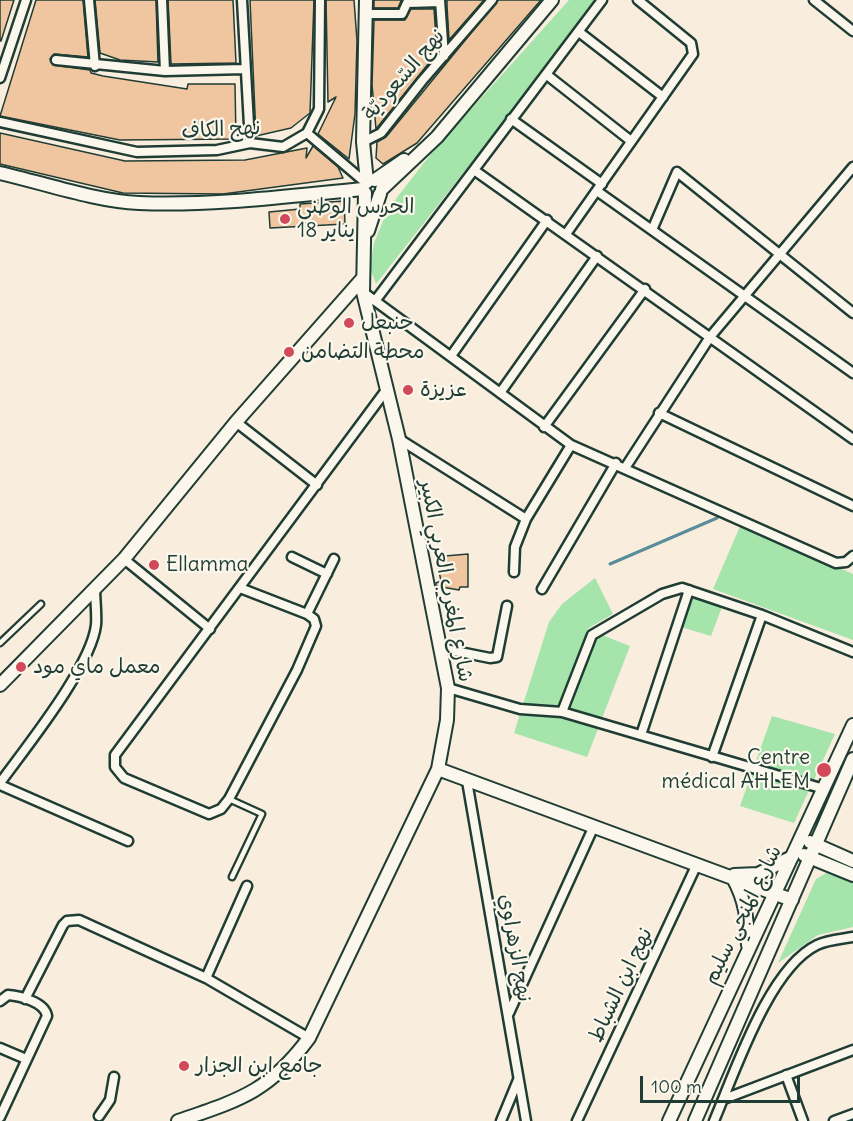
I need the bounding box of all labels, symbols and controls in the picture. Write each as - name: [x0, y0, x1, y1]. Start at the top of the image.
- street label: نهج السّعوديّة: [357, 24, 451, 126]
- street label: نهج الكاف: [181, 115, 261, 145]
- place label: الحرس الوطني 18 يناير: [297, 194, 414, 244]
- marker: الحرس الوطني 18 يناير: [278, 212, 292, 226]
- place label: حنبعل: [361, 310, 414, 336]
- marker: حنبعل: [342, 316, 356, 330]
- place label: محطة التضامن: [301, 339, 425, 365]
- marker: محطة التضامن: [282, 345, 296, 359]
- place label: عزيزة: [420, 377, 467, 403]
- marker: عزيزة: [401, 383, 415, 397]
- street label: شارع المغرب العربي الكبير: [414, 478, 478, 684]
- place label: Ellamma: [166, 552, 249, 578]
- marker: Ellamma: [147, 558, 161, 572]
- place label: معمل ماي مود: [33, 654, 161, 680]
- marker: معمل ماي مود: [14, 660, 28, 674]
- place label: Centre médical AHLEM: [662, 745, 810, 795]
- marker: Centre médical AHLEM: [815, 761, 833, 779]
- street label: شارع المنجي سليم: [698, 841, 788, 989]
- street label: نهج الزهراوي: [493, 892, 537, 1004]
- street label: نهج ابن الشباط: [584, 924, 658, 1046]
- place label: جامع ابن الجزار: [196, 1053, 323, 1079]
- marker: جامع ابن الجزار: [177, 1059, 191, 1073]
- scale bar: [643, 1064, 804, 1102]
- text: 100 m: [651, 1075, 702, 1098]

